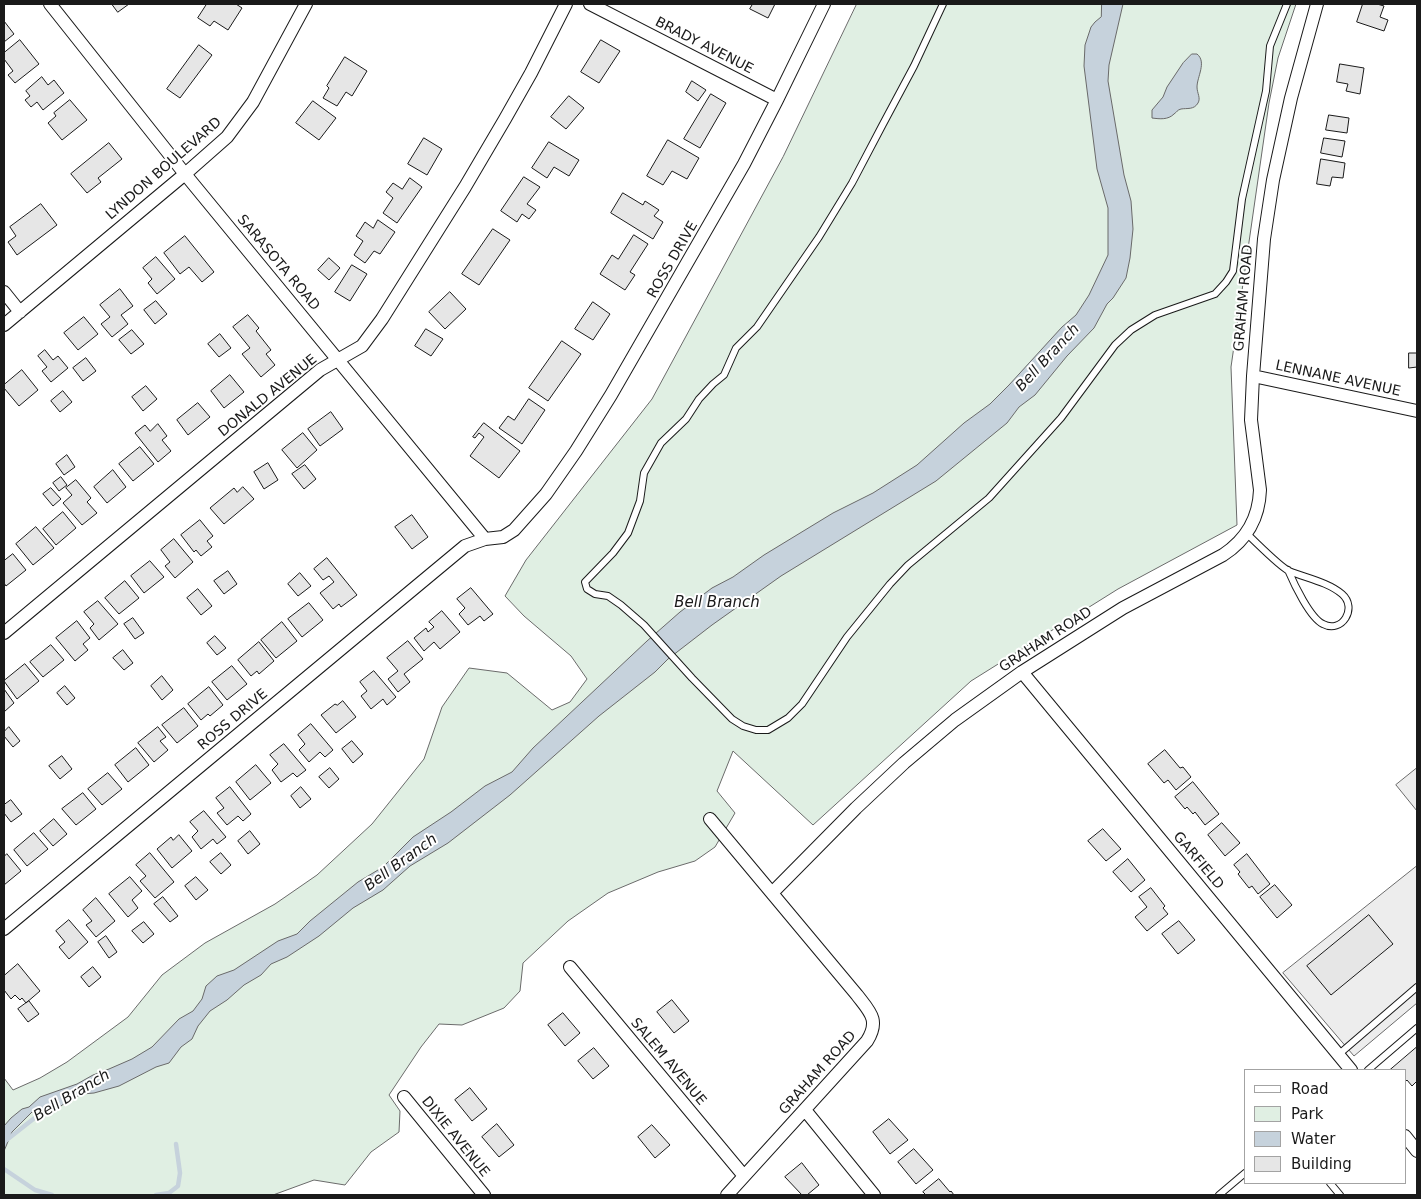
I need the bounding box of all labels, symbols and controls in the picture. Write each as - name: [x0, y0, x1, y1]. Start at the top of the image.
- street label: BRADY AVENUE: [652, 14, 756, 78]
- street label: LYNDON BOULEVARD: [103, 114, 225, 224]
- street label: SARASOTA ROAD: [233, 212, 323, 314]
- street label: ROSS DRIVE: [644, 219, 702, 301]
- street label: GRAHAM ROAD: [1231, 244, 1257, 352]
- water label: Bell Branch: [1012, 321, 1084, 395]
- street label: DONALD AVENUE: [215, 351, 321, 441]
- street label: LENNANE AVENUE: [1274, 358, 1402, 400]
- water label: Bell Branch: [674, 594, 760, 612]
- street label: GRAHAM ROAD: [997, 604, 1095, 676]
- street label: ROSS DRIVE: [195, 686, 271, 754]
- street label: GARFIELD: [1169, 829, 1227, 893]
- water label: Bell Branch: [361, 831, 441, 895]
- street label: SALEM AVENUE: [627, 1015, 709, 1109]
- street label: GRAHAM ROAD: [776, 1028, 860, 1118]
- water label: Bell Branch: [31, 1066, 113, 1126]
- legend: [1244, 1069, 1406, 1184]
- text: Road: [1291, 1080, 1329, 1098]
- street label: DIXIE AVENUE: [417, 1093, 493, 1181]
- text: Park: [1291, 1105, 1323, 1123]
- text: Water: [1291, 1130, 1335, 1148]
- text: Building: [1291, 1155, 1352, 1173]

